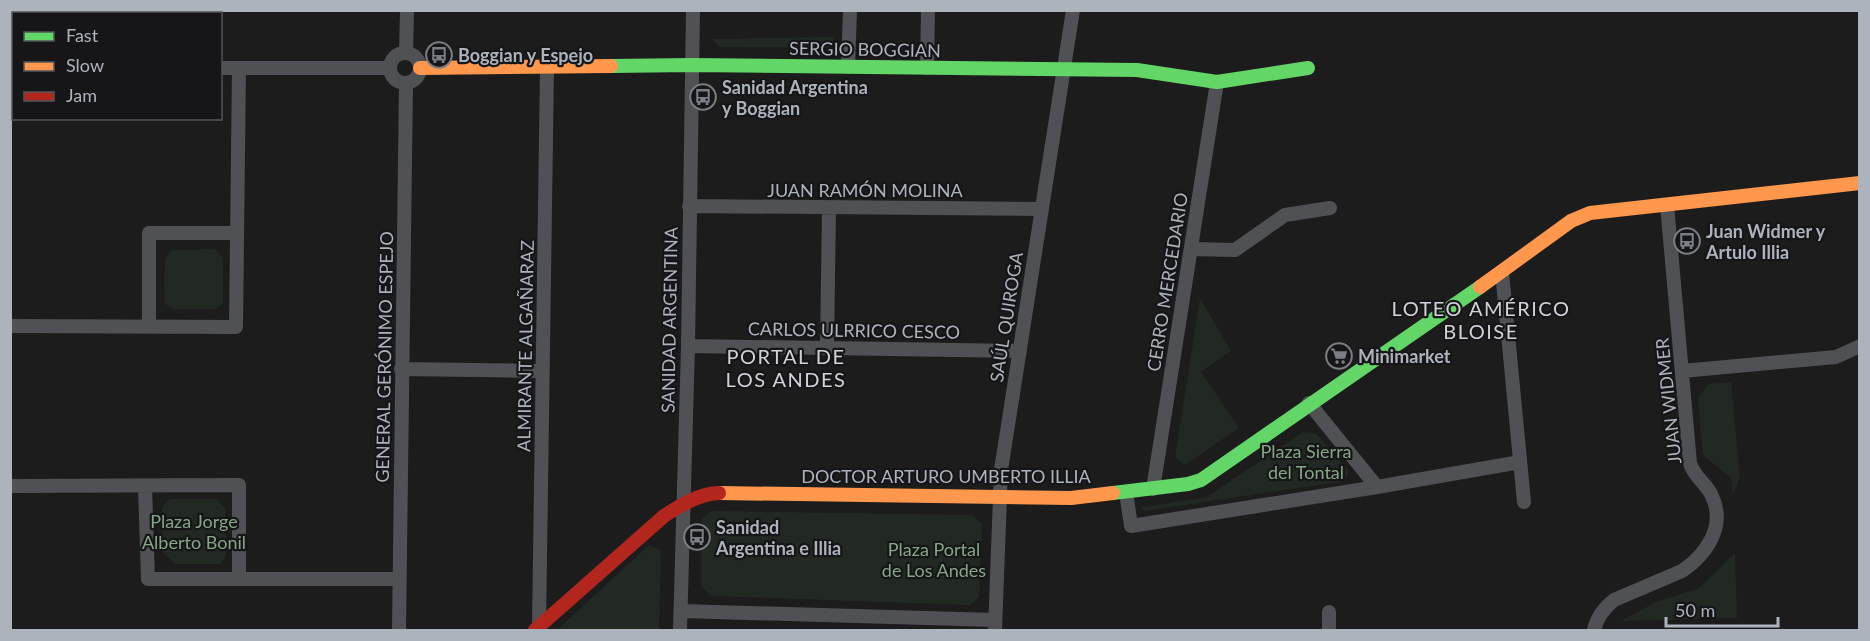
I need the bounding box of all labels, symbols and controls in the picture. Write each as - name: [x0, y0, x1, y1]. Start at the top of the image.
- legend: [12, 12, 222, 120]
- text: Fast: [66, 24, 99, 46]
- street label: SERGIO BOGGIAN: [789, 37, 941, 61]
- bus stop icon: Boggian y Espejo: [424, 40, 454, 70]
- place label: Boggian y Espejo: [458, 44, 593, 66]
- text: Slow: [66, 54, 104, 76]
- place label: Sanidad Argentina y Boggian: [722, 76, 868, 119]
- bus stop icon: Sanidad Argentina y Boggian: [688, 82, 718, 112]
- text: Jam: [66, 84, 97, 106]
- street label: JUAN RAMÓN MOLINA: [767, 179, 963, 201]
- street label: CERRO MERCEDARIO: [1142, 191, 1192, 373]
- place label: Juan Widmer y Artulo Illia: [1705, 220, 1826, 263]
- street label: SANIDAD ARGENTINA: [656, 226, 682, 413]
- bus stop icon: Juan Widmer y Artulo Illia: [1672, 226, 1702, 256]
- street label: GENERAL GERÓNIMO ESPEJO: [371, 231, 397, 483]
- street label: ALMIRANTE ALGAÑARAZ: [512, 240, 538, 452]
- street label: SAÚL QUIROGA: [985, 250, 1027, 384]
- district label: LOTEO AMÉRICO BLOISE: [1392, 296, 1570, 343]
- street label: CARLOS ULRRICO CESCO: [748, 317, 960, 343]
- street label: JUAN WIDMER: [1650, 336, 1686, 465]
- supermarket icon: Minimarket: [1324, 341, 1354, 371]
- district label: PORTAL DE LOS ANDES: [726, 344, 846, 391]
- place label: Minimarket: [1358, 345, 1451, 367]
- park label: Plaza Sierra del Tontal: [1260, 440, 1352, 483]
- street label: DOCTOR ARTURO UMBERTO ILLIA: [801, 465, 1092, 487]
- park label: Plaza Jorge Alberto Bonil: [142, 510, 246, 553]
- place label: Sanidad Argentina e Illia: [715, 516, 841, 559]
- bus stop icon: Sanidad Argentina e Illia: [682, 522, 712, 552]
- park label: Plaza Portal de Los Andes: [882, 538, 986, 581]
- scale bar: [1666, 590, 1778, 628]
- text: 50 m: [1675, 599, 1715, 621]

